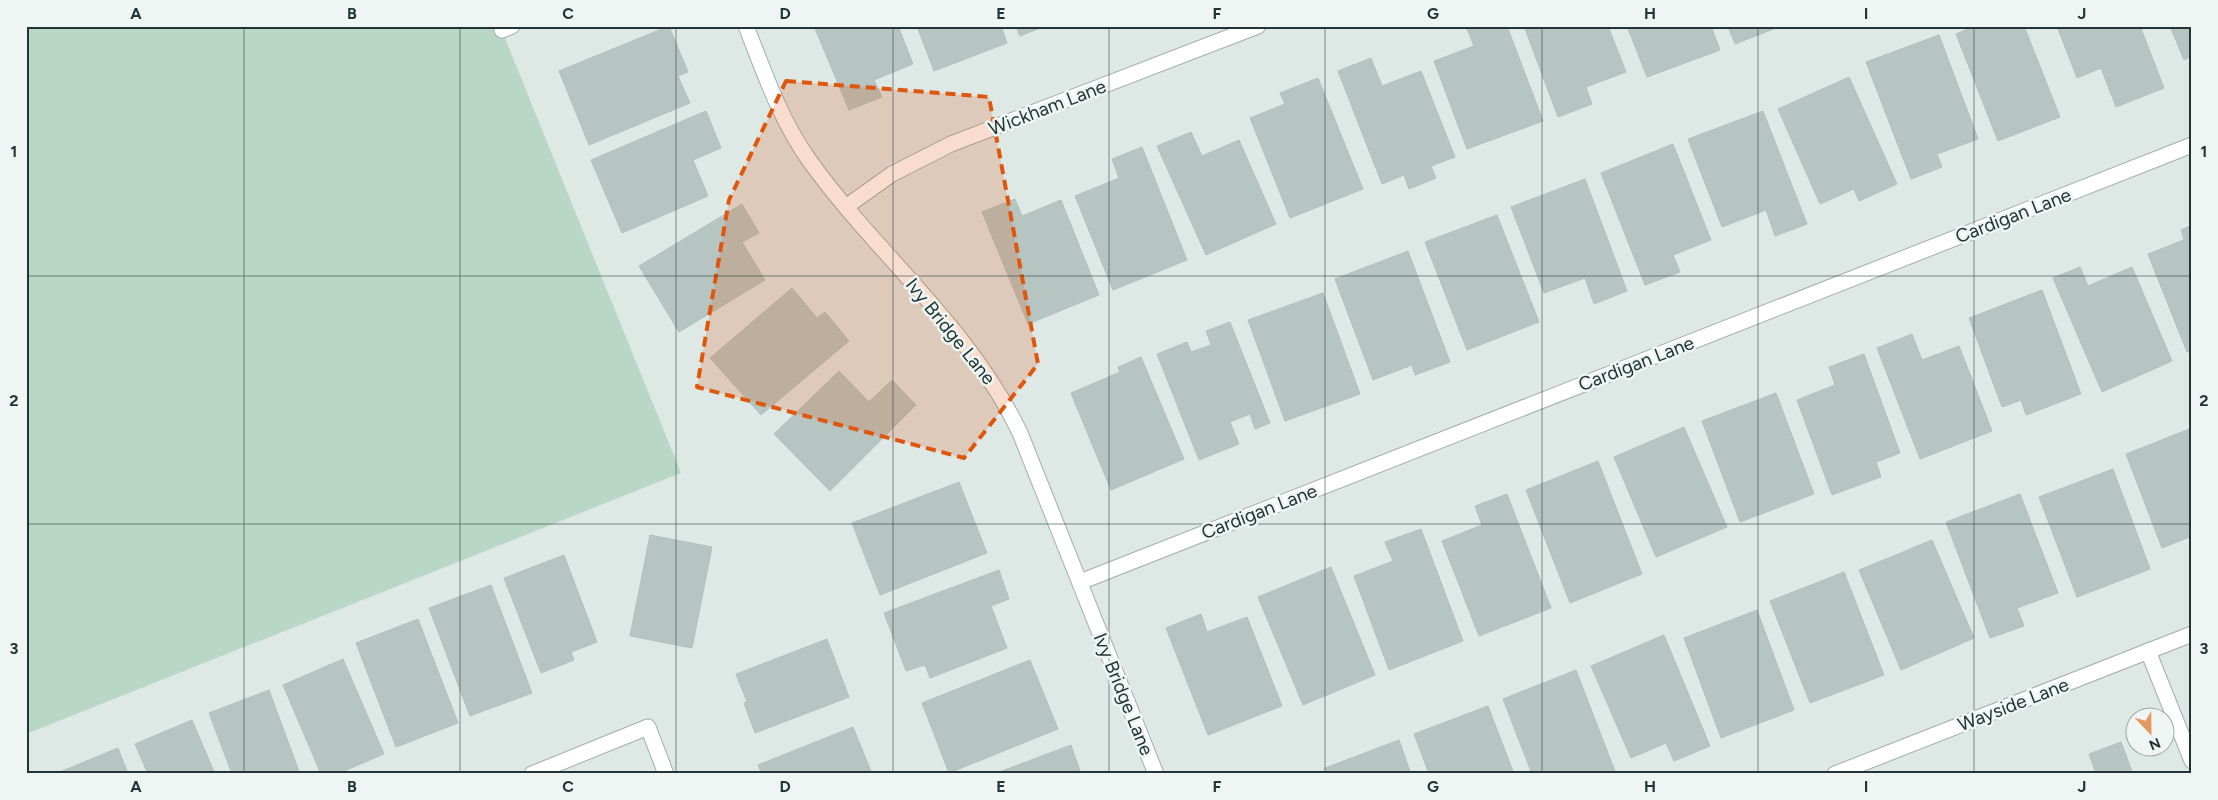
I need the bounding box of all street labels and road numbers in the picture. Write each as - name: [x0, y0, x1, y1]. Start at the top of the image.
- street label: Wickham Lane: [985, 75, 1109, 140]
- street label: Cardigan Lane: [1952, 183, 2074, 248]
- street label: Ivy Bridge Lane: [901, 274, 1000, 389]
- street label: Cardigan Lane: [1575, 331, 1697, 396]
- street label: Cardigan Lane: [1198, 479, 1320, 544]
- street label: Ivy Bridge Lane: [1089, 630, 1159, 759]
- street label: Wayside Lane: [1954, 673, 2072, 736]

